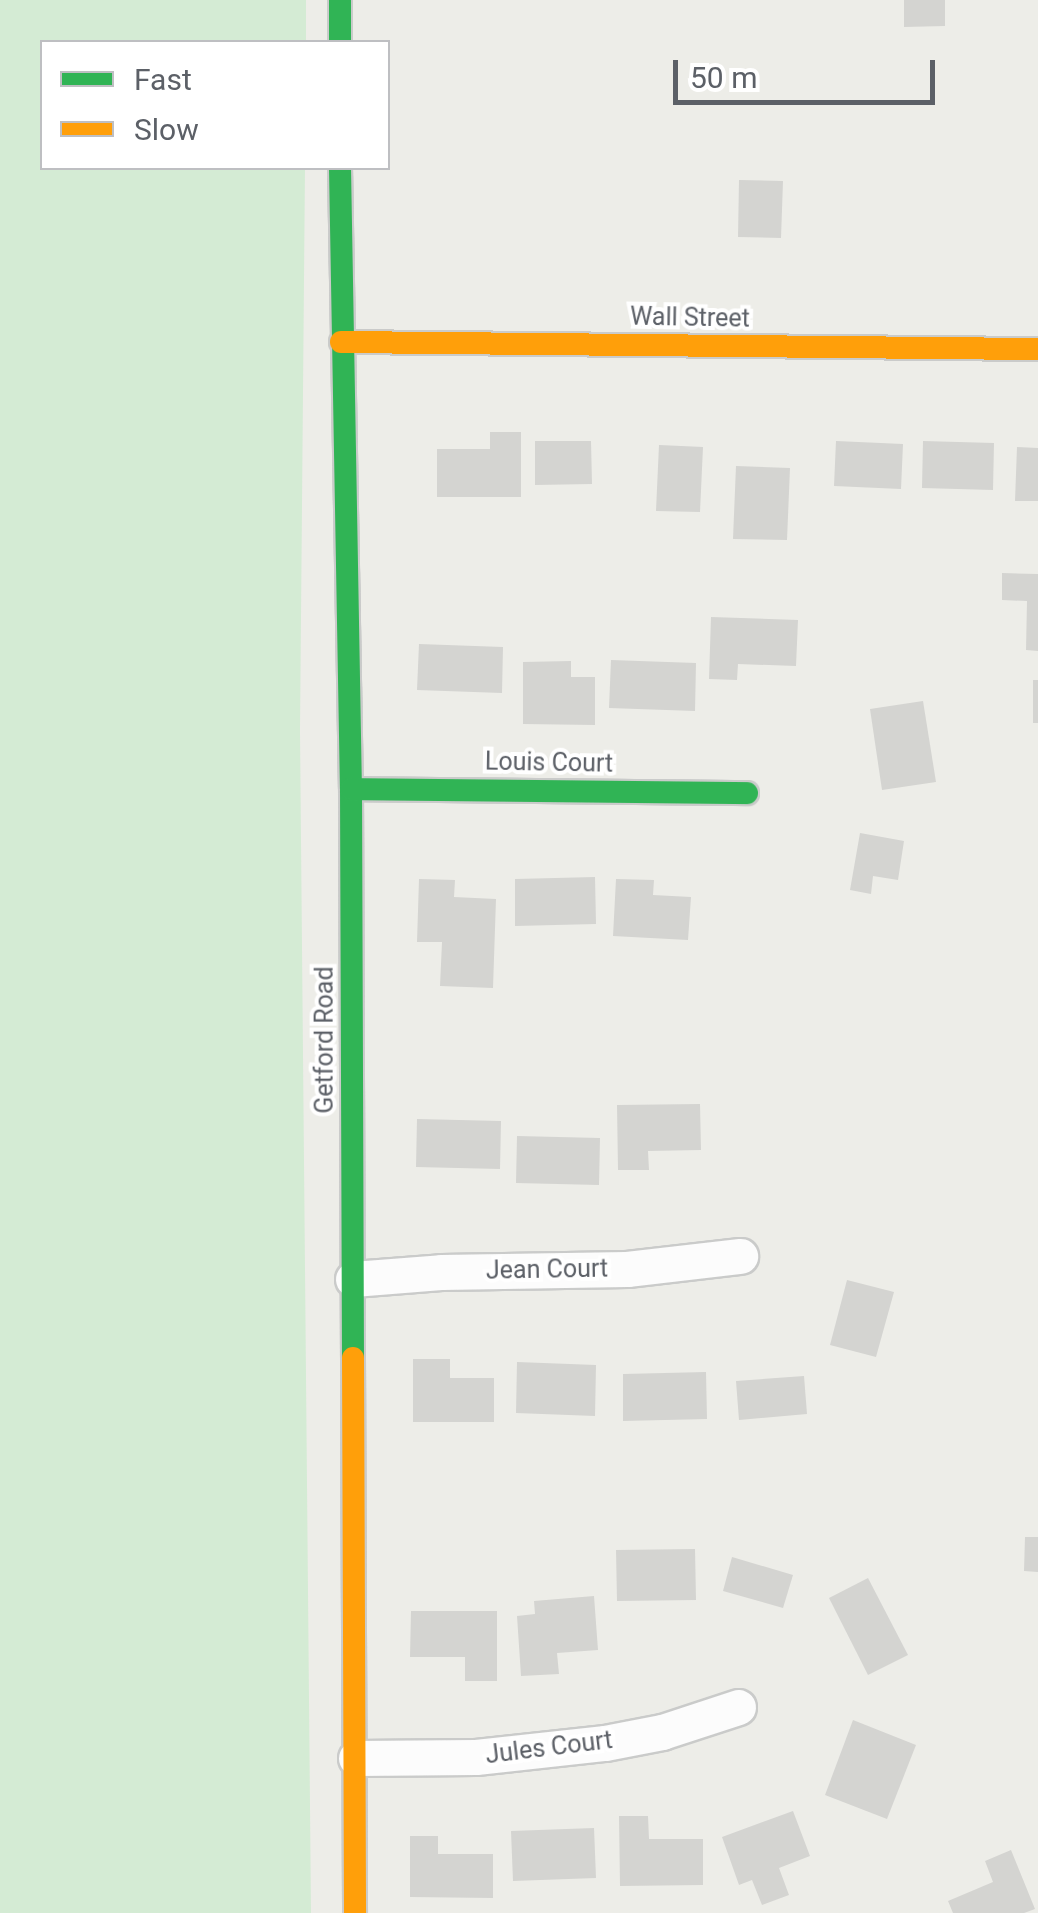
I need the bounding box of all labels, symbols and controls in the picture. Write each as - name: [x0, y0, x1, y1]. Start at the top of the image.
- legend: [40, 40, 390, 170]
- scale bar: [678, 40, 940, 102]
- text: 50 m: [690, 60, 757, 95]
- text: Fast: [134, 62, 192, 97]
- text: Slow: [134, 112, 199, 147]
- street label: Wall Street: [630, 302, 750, 334]
- street label: Louis Court: [485, 747, 613, 779]
- street label: Getford Road: [310, 966, 340, 1114]
- street label: Jean Court: [486, 1254, 608, 1286]
- street label: Jules Court: [484, 1725, 614, 1771]

